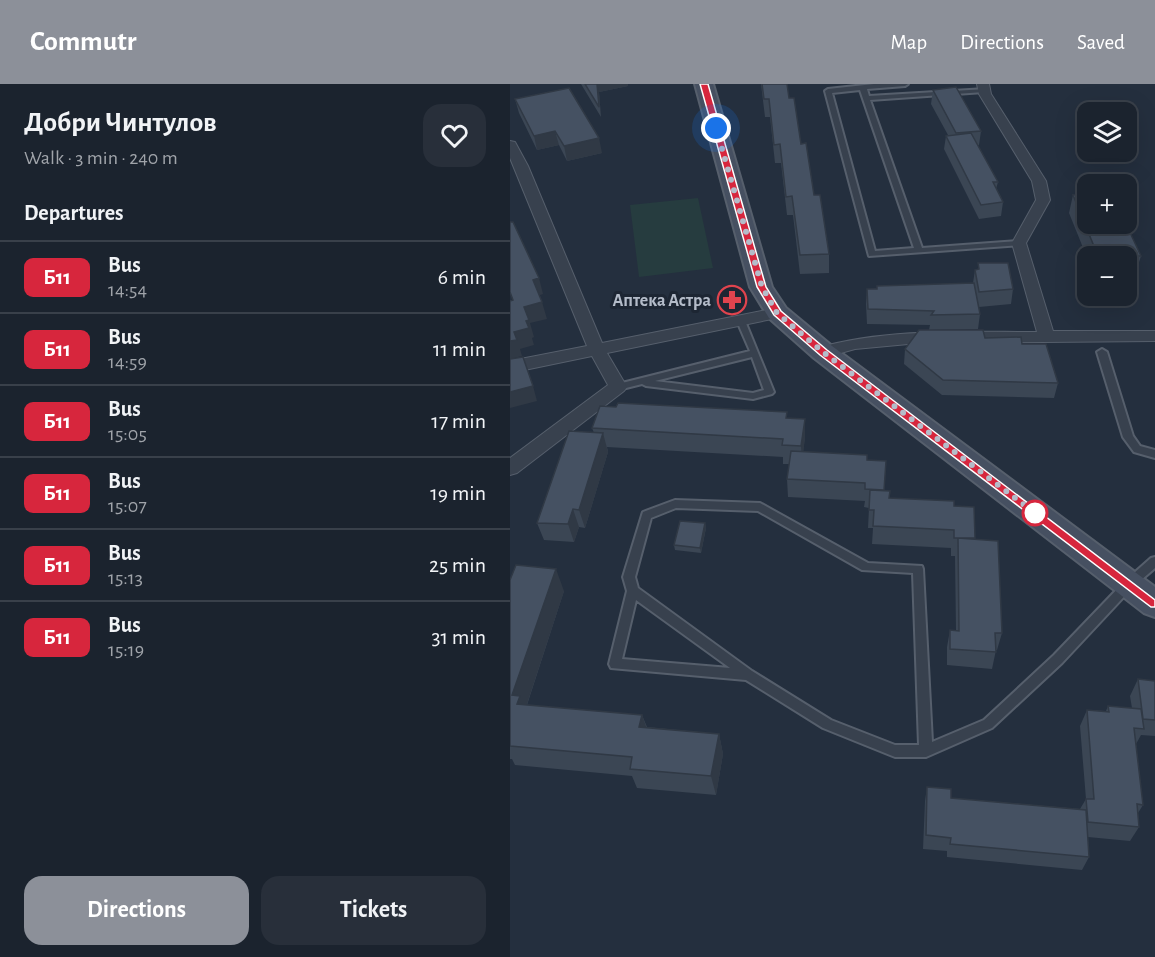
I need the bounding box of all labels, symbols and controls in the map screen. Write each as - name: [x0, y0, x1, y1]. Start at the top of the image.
- text: Commutr: [30, 28, 137, 56]
- text: Map: [891, 32, 927, 53]
- text: Directions: [960, 32, 1044, 53]
- text: Saved: [1077, 32, 1125, 53]
- map controls: [1077, 102, 1137, 306]
- button: layers: [1077, 102, 1137, 162]
- button: heart: [423, 104, 486, 167]
- text: Добри Чинтулов: [24, 109, 217, 137]
- your location: [701, 113, 731, 143]
- text: Walk · 3 min · 240 m: [24, 148, 178, 168]
- button: +: [1077, 174, 1137, 234]
- text: Departures: [24, 202, 124, 224]
- button: −: [1077, 246, 1137, 306]
- text: Bus: [108, 254, 141, 276]
- text: 6 min: [438, 266, 486, 288]
- text: Б11: [43, 267, 71, 288]
- text: 14:54: [108, 280, 147, 300]
- pharmacy icon: Аптека Астра: [716, 284, 748, 316]
- place label: Аптека Астра: [613, 292, 711, 310]
- text: Bus: [108, 326, 141, 348]
- text: 11 min: [433, 338, 486, 360]
- text: Б11: [43, 339, 71, 360]
- text: 14:59: [108, 352, 147, 372]
- text: Bus: [108, 398, 141, 420]
- text: 17 min: [431, 410, 486, 432]
- text: Б11: [43, 411, 71, 432]
- text: 15:05: [108, 424, 147, 444]
- text: Bus: [108, 470, 141, 492]
- text: 19 min: [430, 482, 486, 504]
- text: Б11: [43, 483, 71, 504]
- text: 15:07: [108, 496, 147, 516]
- unlabelled marker: [1022, 500, 1048, 526]
- text: Bus: [108, 542, 141, 564]
- text: 25 min: [429, 554, 486, 576]
- text: Б11: [43, 555, 71, 576]
- text: 15:13: [108, 568, 143, 588]
- text: Bus: [108, 614, 141, 636]
- text: 31 min: [431, 626, 486, 648]
- text: Б11: [43, 627, 71, 648]
- text: 15:19: [108, 640, 144, 660]
- button: Directions: [24, 876, 249, 945]
- button: Tickets: [261, 876, 486, 945]

